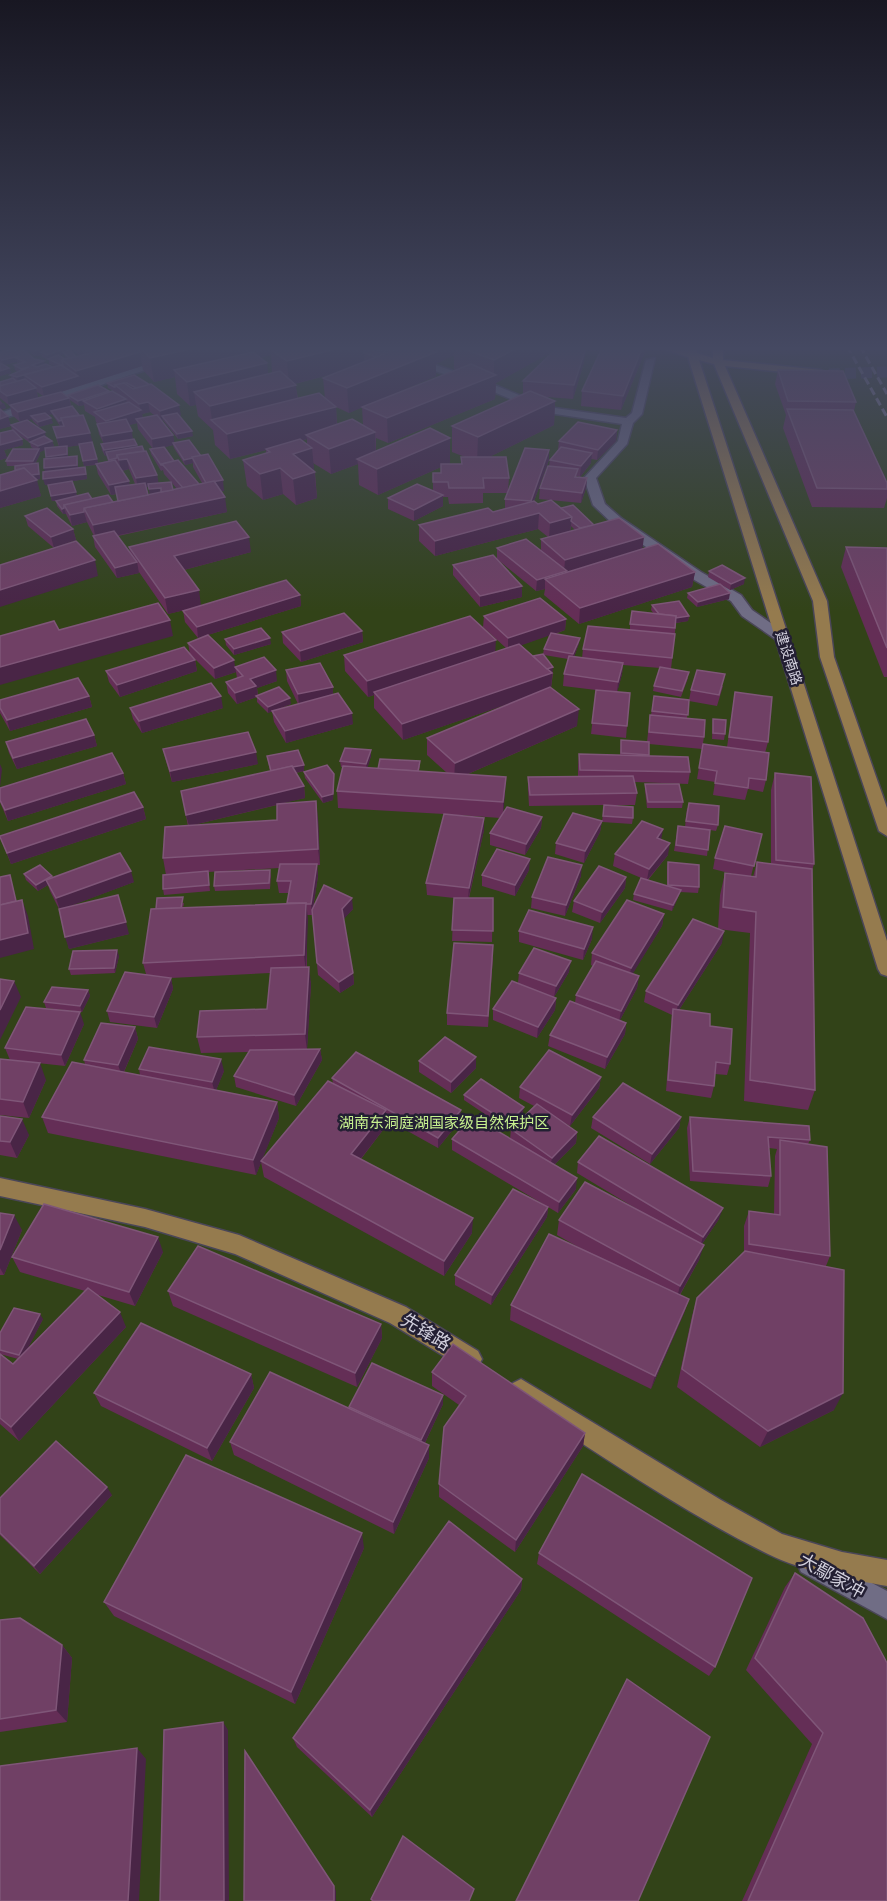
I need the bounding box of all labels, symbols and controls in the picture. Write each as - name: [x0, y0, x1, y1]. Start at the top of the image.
- street label: 建设南路: [771, 629, 804, 688]
- park label: 湖南东洞庭湖国家级自然保护区: [339, 1114, 549, 1134]
- street label: 先锋路: [396, 1310, 454, 1357]
- street label: 大鄢家冲: [794, 1550, 868, 1605]

